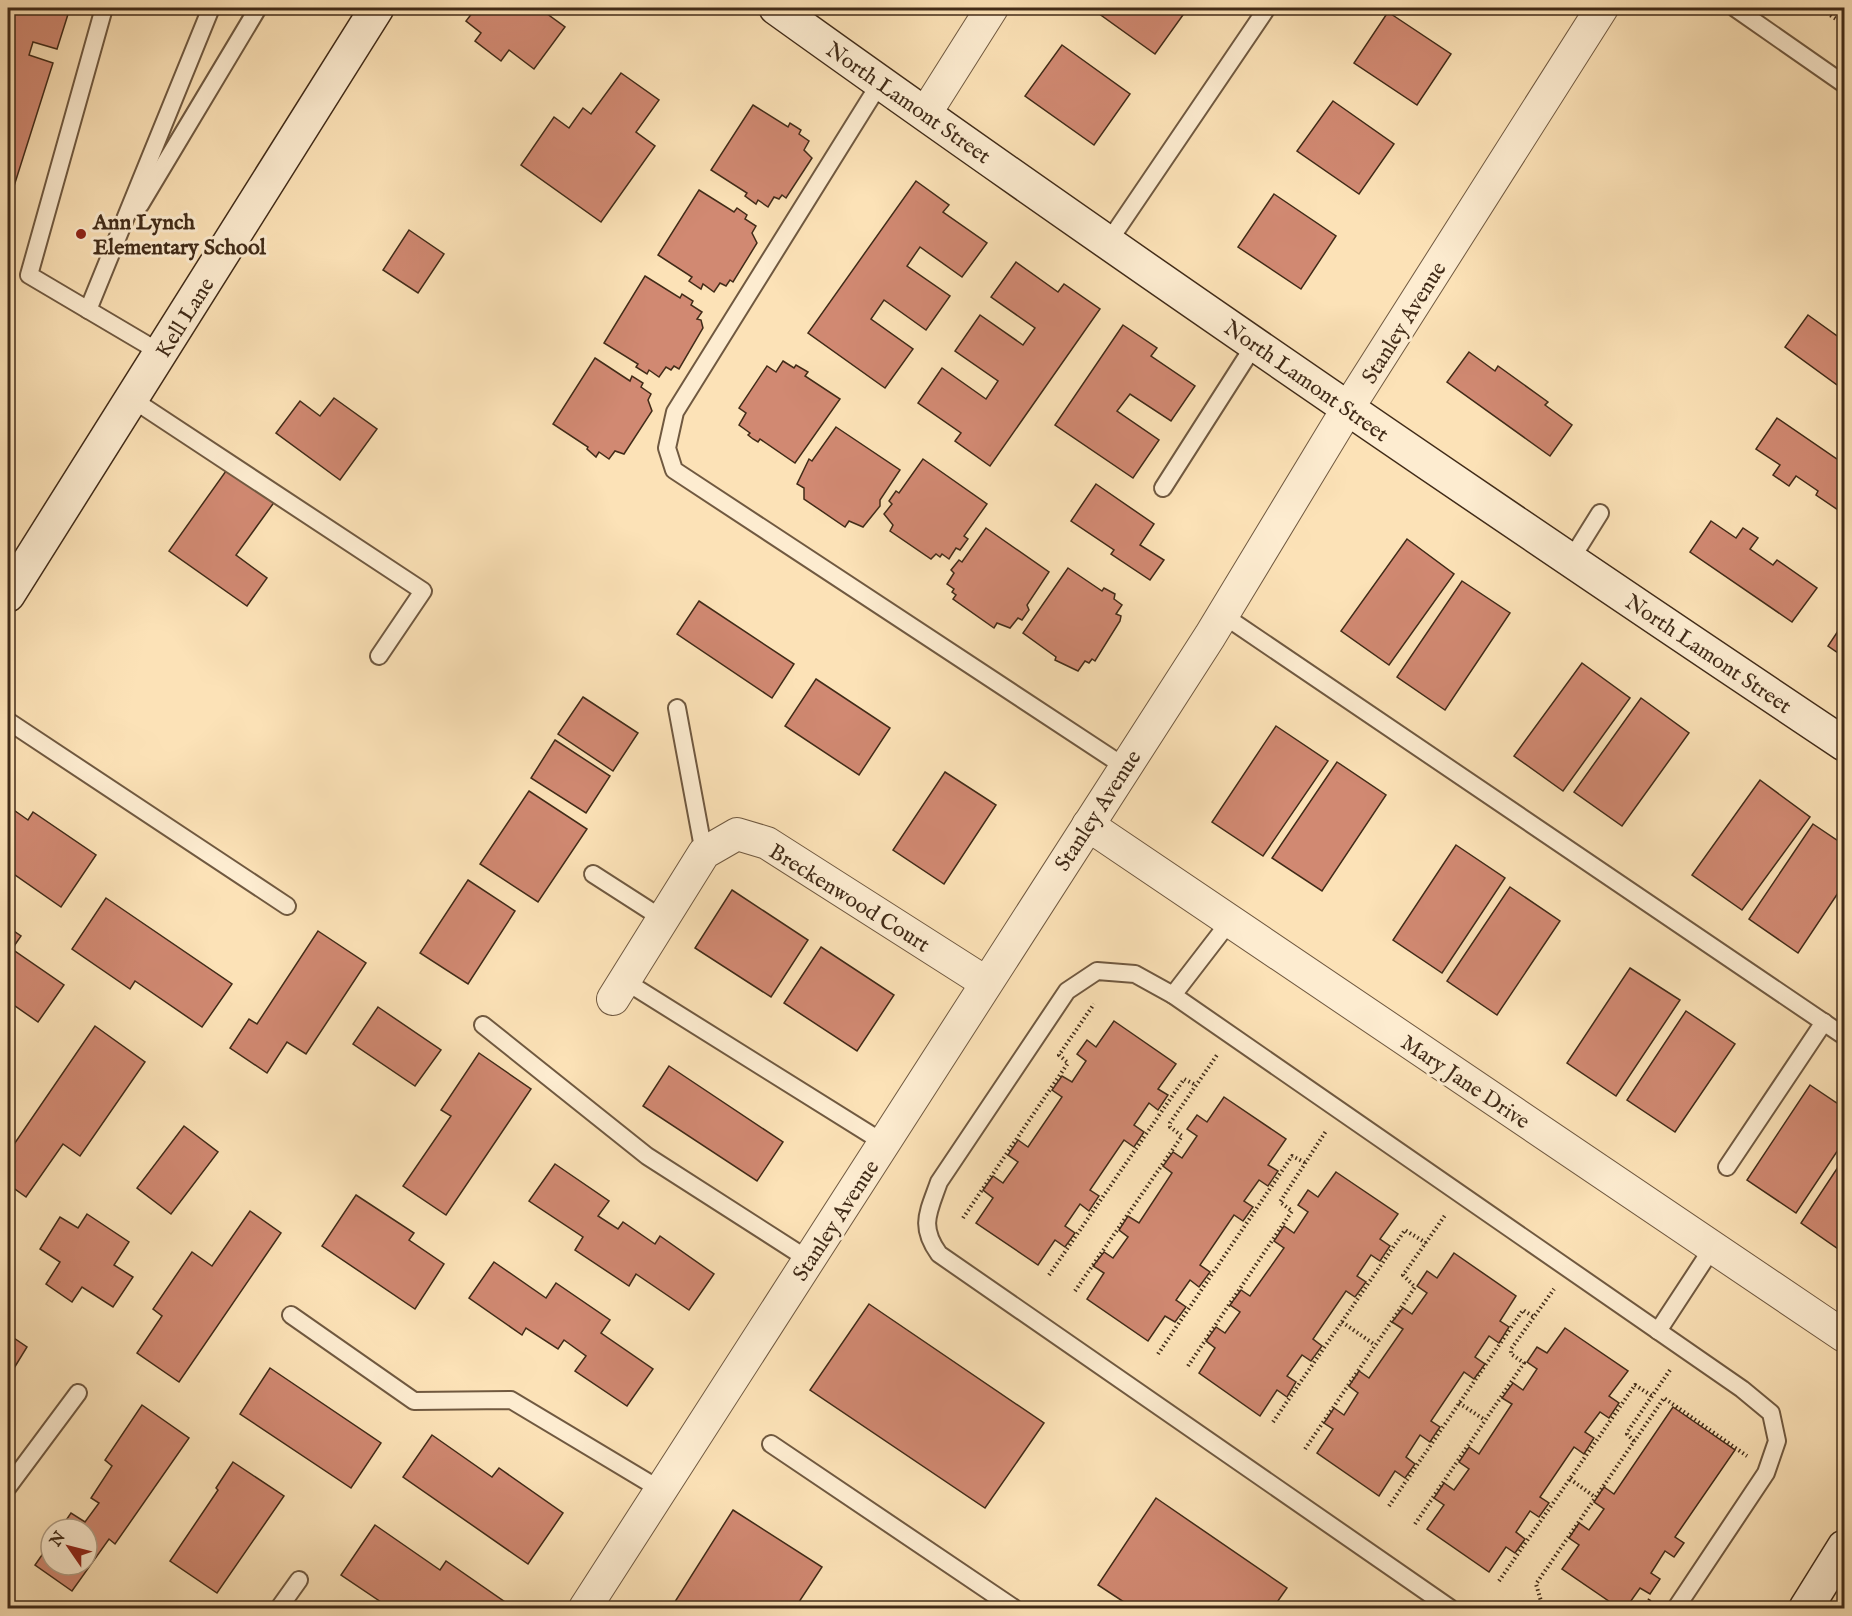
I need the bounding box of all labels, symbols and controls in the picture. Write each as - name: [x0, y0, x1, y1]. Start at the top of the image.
- street label: North Lamont Street: [820, 36, 996, 171]
- place label: Ann Lynch Elementary School: [92, 209, 267, 262]
- marker: Ann Lynch Elementary School: [74, 227, 88, 241]
- street label: Stanley Avenue: [1356, 257, 1453, 389]
- street label: Kell Lane: [150, 273, 221, 364]
- street label: North Lamont Street: [1218, 314, 1394, 449]
- street label: North Lamont Street: [1619, 589, 1797, 721]
- street label: Stanley Avenue: [1049, 745, 1148, 877]
- street label: Breckenwood Court: [763, 838, 935, 960]
- street label: Mary Jane Drive: [1395, 1029, 1535, 1136]
- street label: Stanley Avenue: [787, 1155, 886, 1287]
- north arrow: [39, 1517, 99, 1577]
- text: N: [46, 1528, 71, 1552]

